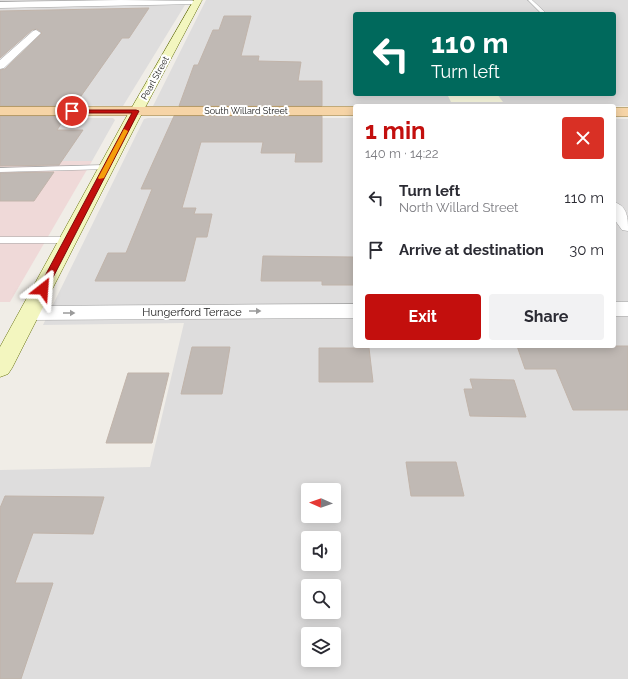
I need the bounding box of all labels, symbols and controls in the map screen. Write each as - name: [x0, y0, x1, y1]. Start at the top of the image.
- text: 110 m: [431, 27, 509, 60]
- icon: left: [365, 28, 417, 80]
- street label: Pearl Street: [139, 54, 171, 102]
- text: Turn left: [431, 61, 500, 82]
- pin: [55, 94, 89, 128]
- icon: arrive: [61, 100, 83, 122]
- street label: South Willard Street: [204, 106, 288, 116]
- text: 1 min: [365, 116, 426, 145]
- button: close: [562, 117, 604, 159]
- text: 140 m · 14:22: [365, 146, 439, 161]
- text: Turn left: [399, 182, 460, 200]
- icon: left: [365, 187, 387, 209]
- text: 110 m: [564, 189, 604, 207]
- text: North Willard Street: [399, 200, 518, 215]
- icon: arrive: [365, 239, 387, 261]
- text: Arrive at destination: [399, 241, 544, 259]
- text: 30 m: [569, 241, 604, 259]
- position arrow: [22, 268, 64, 310]
- button: Exit: [365, 294, 481, 340]
- button: Share: [489, 294, 604, 340]
- street label: Hungerford Terrace: [142, 306, 242, 319]
- one-way arrow: [249, 308, 262, 314]
- one-way arrow: [63, 310, 76, 316]
- north arrow: [301, 483, 341, 523]
- map controls: [301, 483, 341, 667]
- button: sound: [301, 531, 341, 571]
- button: search: [301, 579, 341, 619]
- button: layers: [301, 627, 341, 667]

